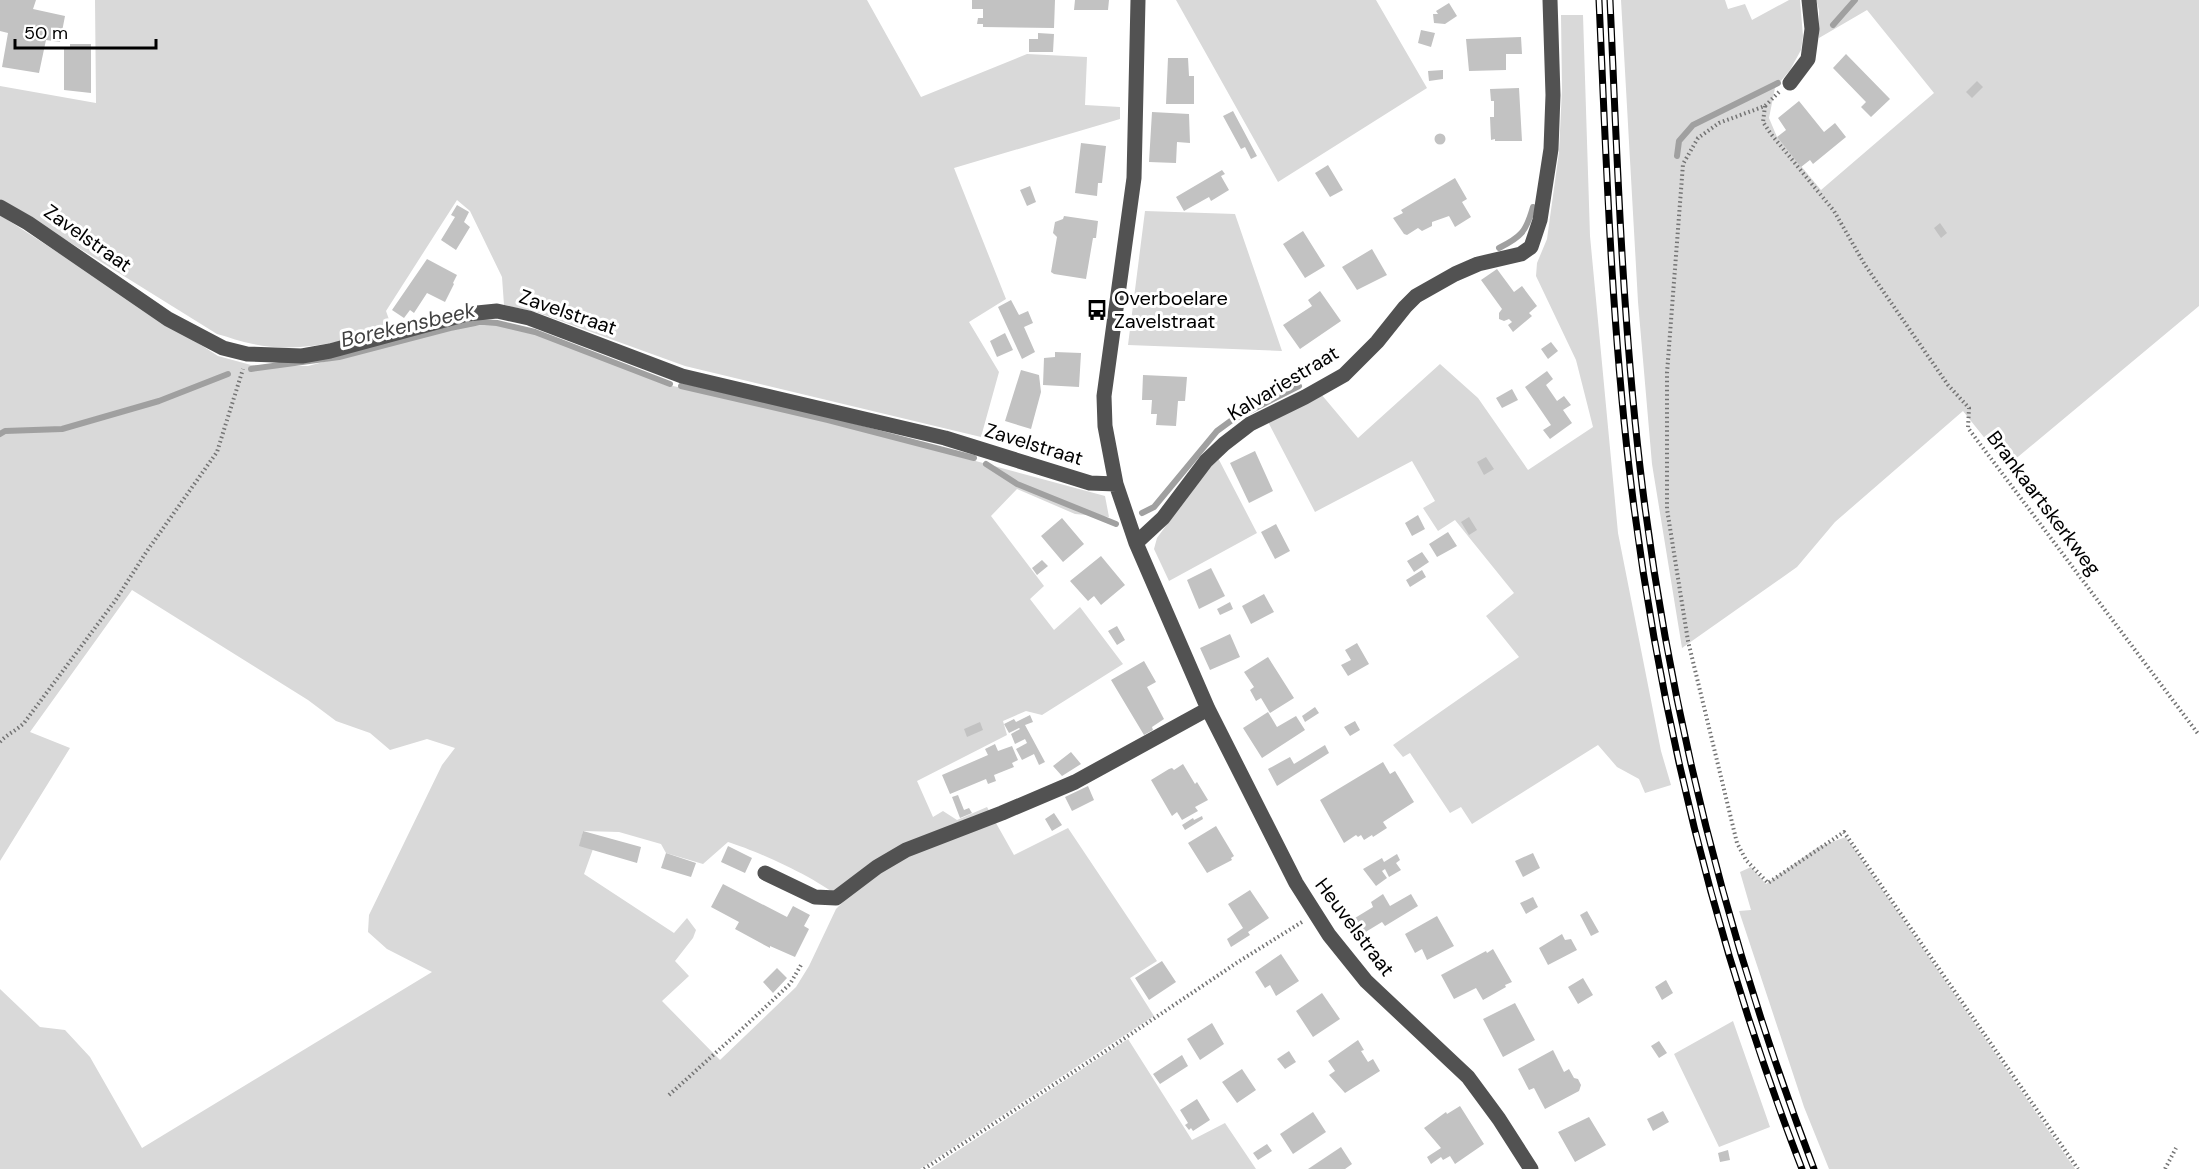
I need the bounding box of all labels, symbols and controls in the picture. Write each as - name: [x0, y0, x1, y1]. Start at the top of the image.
- scale bar: [15, 12, 156, 50]
- text: 50 m: [24, 21, 68, 45]
- street label: Zavelstraat: [39, 198, 137, 278]
- street label: Zavelstraat: [516, 283, 620, 341]
- place label: Overboelare Zavelstraat: [1114, 285, 1228, 334]
- water label: Borekensbeek: [338, 296, 478, 354]
- bus stop icon: Overboelare Zavelstraat: [1085, 298, 1109, 322]
- street label: Kalvariestraat: [1223, 340, 1343, 426]
- street label: Zavelstraat: [982, 417, 1086, 471]
- street label: Brankaartskerkweg: [1981, 426, 2107, 580]
- street label: Heuvelstraat: [1310, 873, 1401, 981]

